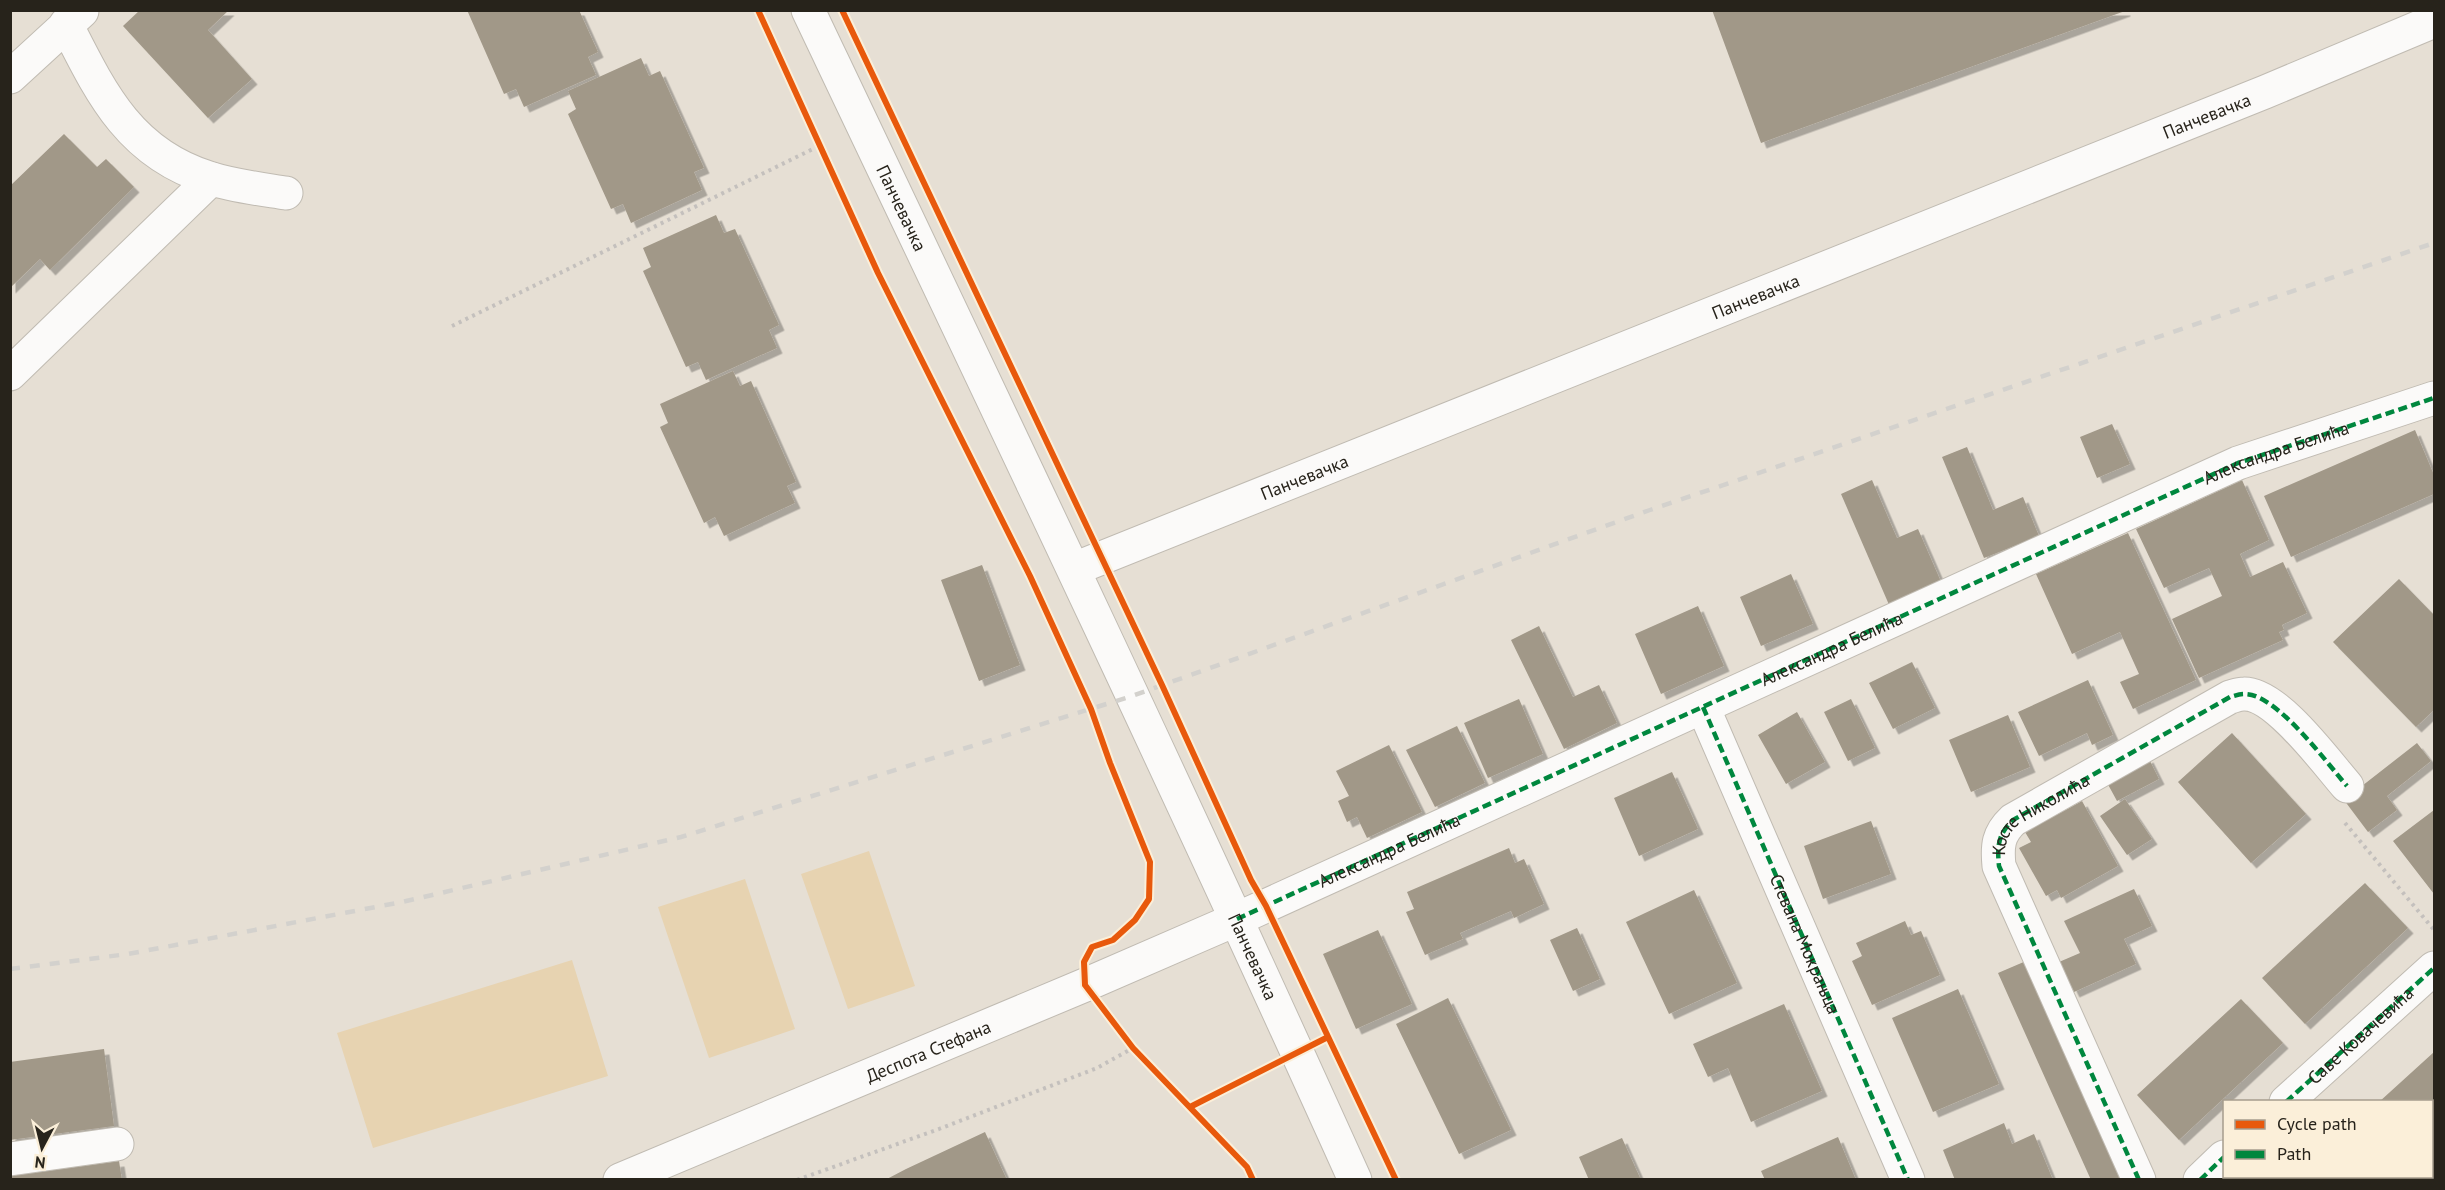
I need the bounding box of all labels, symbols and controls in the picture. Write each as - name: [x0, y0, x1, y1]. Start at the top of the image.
- street label: Панчевачка: [2159, 87, 2254, 143]
- street label: Панчевачка: [872, 161, 932, 255]
- street label: Панчевачка: [1708, 268, 1803, 324]
- street label: Александра Белића: [2199, 416, 2352, 489]
- street label: Панчевачка: [1257, 449, 1352, 505]
- street label: Александра Белића: [1757, 606, 1906, 691]
- street label: Косте Николића: [1987, 768, 2093, 856]
- street label: Александра Белића: [1314, 807, 1464, 892]
- street label: Стевана Мокрањца: [1765, 870, 1846, 1017]
- street label: Панчевачка: [1223, 909, 1283, 1003]
- street label: Саве Ковачевића: [2302, 981, 2418, 1089]
- street label: Деспота Стефана: [862, 1014, 994, 1087]
- legend: [2223, 1100, 2433, 1178]
- text: Cycle path: [2277, 1112, 2357, 1135]
- north arrow: [12, 1118, 72, 1178]
- text: Path: [2277, 1142, 2311, 1165]
- text: N: [34, 1152, 47, 1173]

